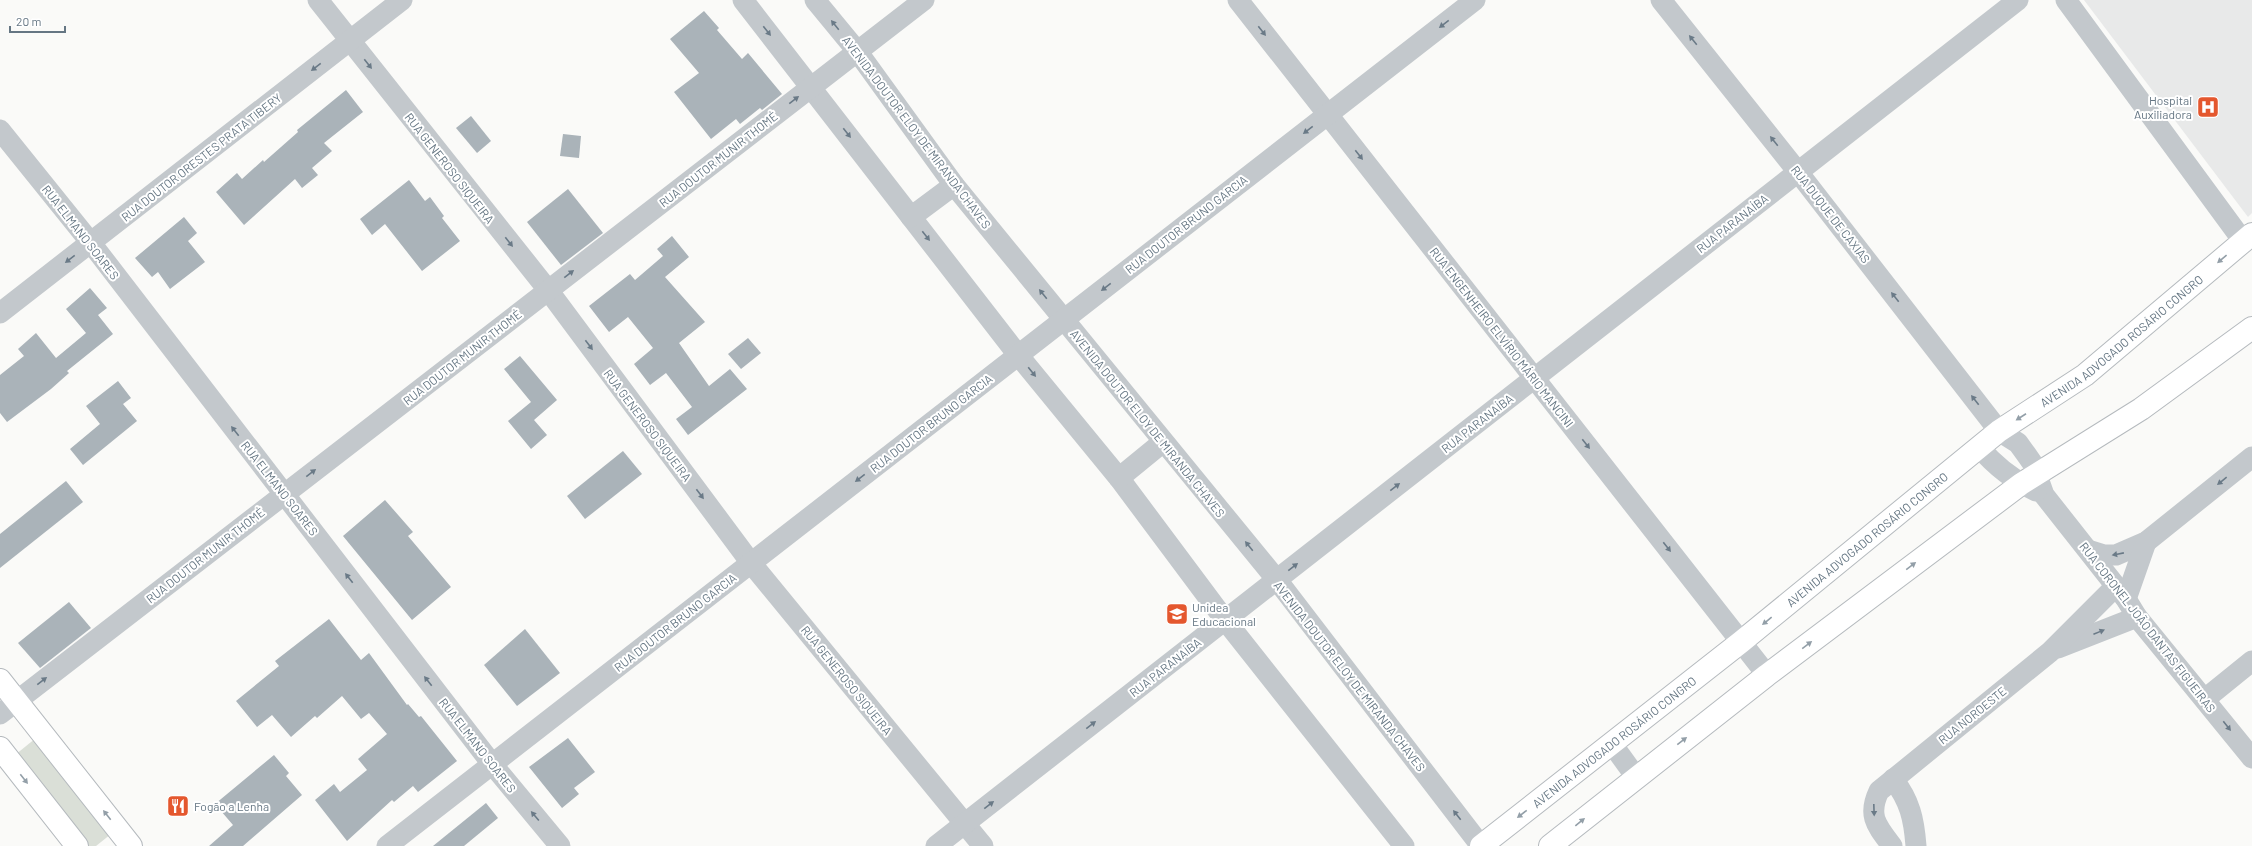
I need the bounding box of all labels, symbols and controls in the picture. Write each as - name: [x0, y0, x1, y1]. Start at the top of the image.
- scale bar: [10, 8, 65, 34]
- text: 20 m: [16, 14, 42, 28]
- one-way arrow: [831, 19, 840, 30]
- one-way arrow: [1438, 20, 1449, 28]
- one-way arrow: [763, 25, 771, 36]
- one-way arrow: [1257, 25, 1266, 36]
- street label: AVENIDA DOUTOR ELOY DE MIRANDA CHAVES: [840, 33, 994, 231]
- one-way arrow: [1688, 34, 1697, 45]
- one-way arrow: [363, 58, 372, 69]
- one-way arrow: [311, 63, 322, 71]
- street label: RUA DOUTOR ORESTES PRATA TIBERY: [118, 90, 284, 224]
- place label: Hospital Auxiliadora: [2134, 93, 2192, 121]
- hospital icon: Hospital Auxiliadora: [2195, 94, 2221, 120]
- one-way arrow: [788, 96, 799, 105]
- street label: RUA DOUTOR MUNIR THOMÉ: [656, 109, 780, 209]
- street label: RUA GENEROSO SIQUEIRA: [402, 110, 498, 226]
- one-way arrow: [1303, 125, 1314, 134]
- one-way arrow: [843, 128, 851, 139]
- one-way arrow: [1770, 136, 1778, 147]
- one-way arrow: [1355, 149, 1364, 160]
- street label: RUA DUQUE DE CAXIAS: [1789, 163, 1873, 265]
- street label: RUA DOUTOR BRUNO GARCIA: [1122, 172, 1250, 276]
- street label: RUA ELMANO SOARES: [40, 182, 122, 282]
- street label: RUA PARANAÍBA: [1693, 191, 1771, 255]
- one-way arrow: [922, 231, 930, 242]
- one-way arrow: [505, 237, 514, 248]
- street label: RUA ENGENHEIRO ELVÍRIO MÁRIO MANCINI: [1427, 244, 1577, 430]
- one-way arrow: [65, 254, 76, 263]
- one-way arrow: [2217, 255, 2227, 264]
- one-way arrow: [564, 270, 574, 278]
- street label: AVENIDA ADVOGADO ROSÁRIO CONGRO: [2037, 272, 2205, 410]
- one-way arrow: [1101, 282, 1111, 290]
- one-way arrow: [1038, 288, 1047, 299]
- one-way arrow: [1891, 292, 1900, 303]
- street label: RUA DOUTOR MUNIR THOMÉ: [400, 307, 524, 407]
- street label: AVENIDA DOUTOR ELOY DE MIRANDA CHAVES: [1068, 326, 1228, 520]
- one-way arrow: [584, 340, 593, 351]
- street label: RUA GENEROSO SIQUEIRA: [601, 366, 695, 484]
- one-way arrow: [1028, 366, 1037, 377]
- street label: RUA DOUTOR BRUNO GARCIA: [867, 371, 995, 475]
- street label: RUA PARANAÍBA: [1438, 391, 1516, 455]
- one-way arrow: [1971, 395, 1979, 405]
- one-way arrow: [2016, 413, 2026, 421]
- one-way arrow: [231, 425, 240, 436]
- street label: RUA ELMANO SOARES: [239, 438, 321, 538]
- one-way arrow: [1582, 439, 1591, 450]
- street label: AVENIDA ADVOGADO ROSÁRIO CONGRO: [1783, 469, 1950, 609]
- one-way arrow: [306, 470, 316, 478]
- one-way arrow: [854, 474, 865, 483]
- one-way arrow: [2216, 477, 2227, 485]
- one-way arrow: [1390, 483, 1401, 491]
- one-way arrow: [696, 489, 704, 500]
- street label: RUA DOUTOR MUNIR THOMÉ: [143, 505, 267, 605]
- street label: RUA CORONEL JOÃO DANTAS FIGUEIRAS: [2077, 539, 2219, 715]
- one-way arrow: [1245, 541, 1253, 552]
- one-way arrow: [1662, 541, 1671, 552]
- one-way arrow: [2112, 551, 2124, 557]
- one-way arrow: [1288, 563, 1299, 571]
- one-way arrow: [1906, 563, 1916, 571]
- street label: RUA DOUTOR BRUNO GARCIA: [611, 570, 739, 674]
- one-way arrow: [345, 573, 353, 584]
- street label: AVENIDA DOUTOR ELOY DE MIRANDA CHAVES: [1271, 578, 1429, 774]
- place label: Unidea Educacional: [1192, 600, 1256, 628]
- school or university icon: Unidea Educacional: [1164, 601, 1190, 627]
- one-way arrow: [1761, 617, 1772, 625]
- street label: RUA GENEROSO SIQUEIRA: [799, 623, 895, 737]
- one-way arrow: [2094, 628, 2106, 634]
- street label: RUA PARANAÍBA: [1126, 635, 1204, 699]
- one-way arrow: [1802, 640, 1813, 649]
- street label: AVENIDA ADVOGADO ROSÁRIO CONGRO: [1529, 673, 1699, 810]
- one-way arrow: [424, 676, 433, 687]
- one-way arrow: [36, 677, 47, 685]
- street label: RUA NOROESTE: [1935, 683, 2009, 747]
- street label: RUA ELMANO SOARES: [437, 695, 519, 795]
- one-way arrow: [1086, 720, 1097, 729]
- one-way arrow: [2223, 721, 2231, 732]
- one-way arrow: [1677, 737, 1688, 745]
- one-way arrow: [20, 774, 28, 785]
- restaurant icon: Fogão a Lenha: [165, 793, 191, 819]
- place label: Fogão a Lenha: [194, 799, 269, 813]
- one-way arrow: [983, 800, 994, 809]
- one-way arrow: [1870, 804, 1877, 816]
- one-way arrow: [103, 810, 112, 821]
- one-way arrow: [1453, 810, 1461, 821]
- one-way arrow: [1516, 810, 1527, 819]
- one-way arrow: [531, 811, 539, 821]
- one-way arrow: [1575, 817, 1585, 826]

